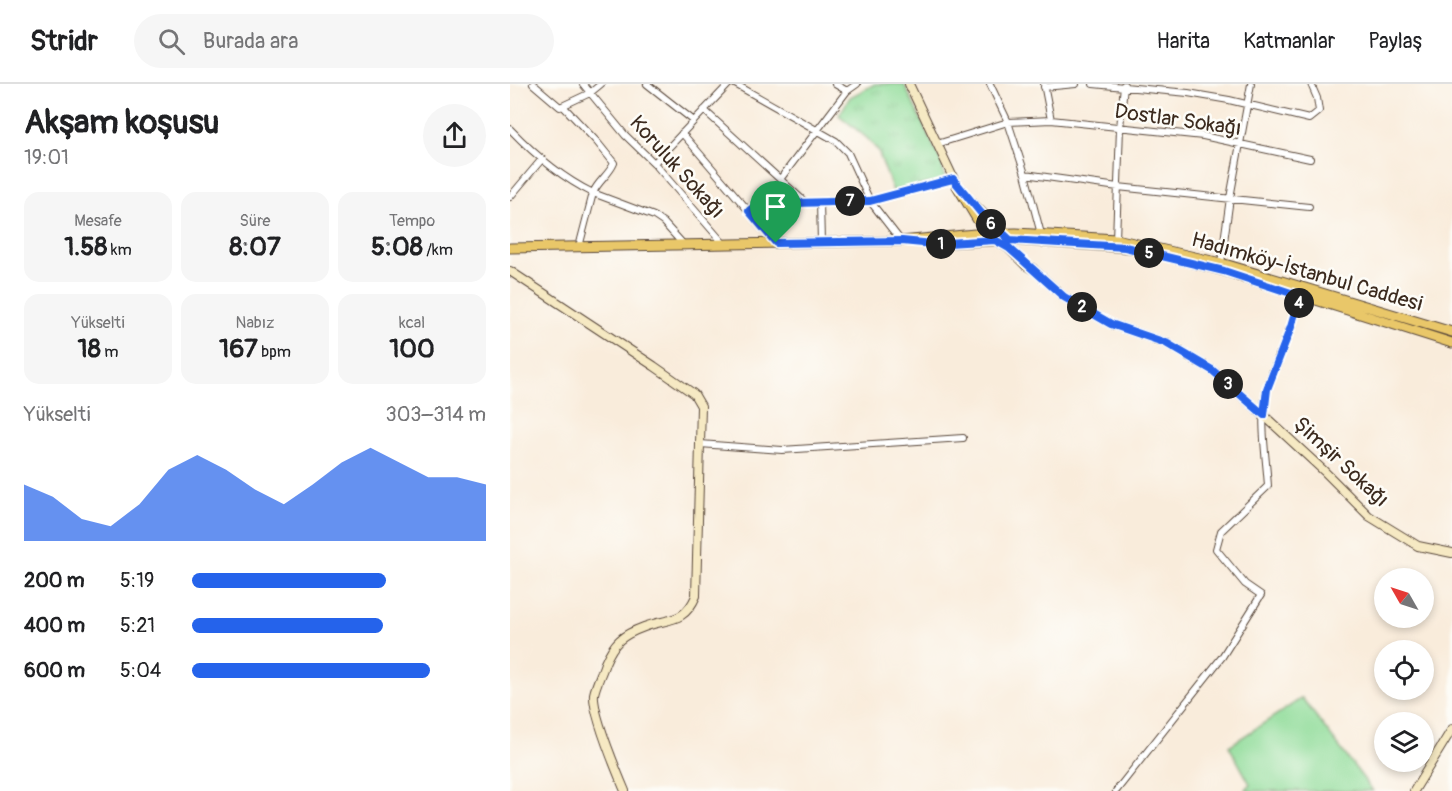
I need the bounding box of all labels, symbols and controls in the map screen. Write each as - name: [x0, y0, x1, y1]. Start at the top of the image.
- search box: [134, 14, 554, 68]
- text: Stridr: [30, 24, 98, 59]
- icon: search: [155, 25, 188, 58]
- text: Burada ara: [203, 27, 298, 55]
- text: Harita: [1157, 28, 1210, 55]
- text: Katmanlar: [1243, 28, 1335, 55]
- text: Paylaş: [1368, 28, 1422, 55]
- street label: Dostlar Sokağı: [1113, 98, 1243, 142]
- text: Akşam koşusu: [24, 102, 219, 143]
- button: share: [423, 104, 486, 167]
- street label: Koruluk Sokağı: [624, 110, 730, 224]
- text: 19:01: [24, 145, 69, 170]
- pin: [750, 181, 801, 243]
- pin: 7: [835, 186, 865, 216]
- icon: arrive: [759, 190, 792, 223]
- text: 7: [846, 191, 854, 211]
- pin: 6: [976, 209, 1006, 239]
- text: Mesafe: [74, 211, 122, 231]
- text: Süre: [240, 211, 270, 231]
- text: Tempo: [389, 211, 435, 231]
- text: 6: [986, 214, 996, 234]
- street label: Hadımköy-İstanbul Caddesi: [1188, 226, 1426, 318]
- pin: 1: [926, 229, 956, 259]
- text: 1.58: [64, 231, 107, 263]
- text: 8:07: [229, 231, 281, 263]
- text: 5:08: [371, 231, 423, 263]
- text: 1: [938, 234, 944, 254]
- pin: 5: [1134, 238, 1164, 268]
- text: km: [107, 240, 132, 260]
- text: /km: [423, 240, 453, 260]
- text: 5: [1145, 243, 1153, 263]
- pin: 4: [1284, 288, 1314, 318]
- pin: 2: [1067, 292, 1097, 322]
- text: 4: [1294, 293, 1304, 313]
- text: 2: [1078, 297, 1086, 317]
- text: Yükselti: [71, 313, 125, 333]
- text: Nabız: [236, 313, 274, 333]
- text: kcal: [399, 313, 425, 333]
- text: 18: [78, 333, 101, 365]
- text: 167: [219, 333, 258, 365]
- text: 100: [389, 333, 435, 365]
- text: m: [101, 342, 118, 362]
- text: bpm: [258, 342, 291, 362]
- pin: 3: [1213, 369, 1243, 399]
- text: 3: [1224, 374, 1232, 394]
- text: Yükselti: [24, 402, 91, 427]
- text: 303–314 m: [386, 402, 486, 427]
- street label: Şimşir Sokağı: [1288, 411, 1394, 513]
- text: 200 m: [24, 568, 85, 593]
- text: 5:19: [120, 568, 154, 593]
- north arrow: [1374, 568, 1434, 628]
- map controls: [1374, 568, 1434, 772]
- text: 400 m: [24, 613, 85, 638]
- text: 5:21: [120, 613, 155, 638]
- button: locate: [1374, 640, 1434, 700]
- text: 600 m: [24, 658, 85, 683]
- text: 5:04: [120, 658, 161, 683]
- button: layers: [1374, 712, 1434, 772]

